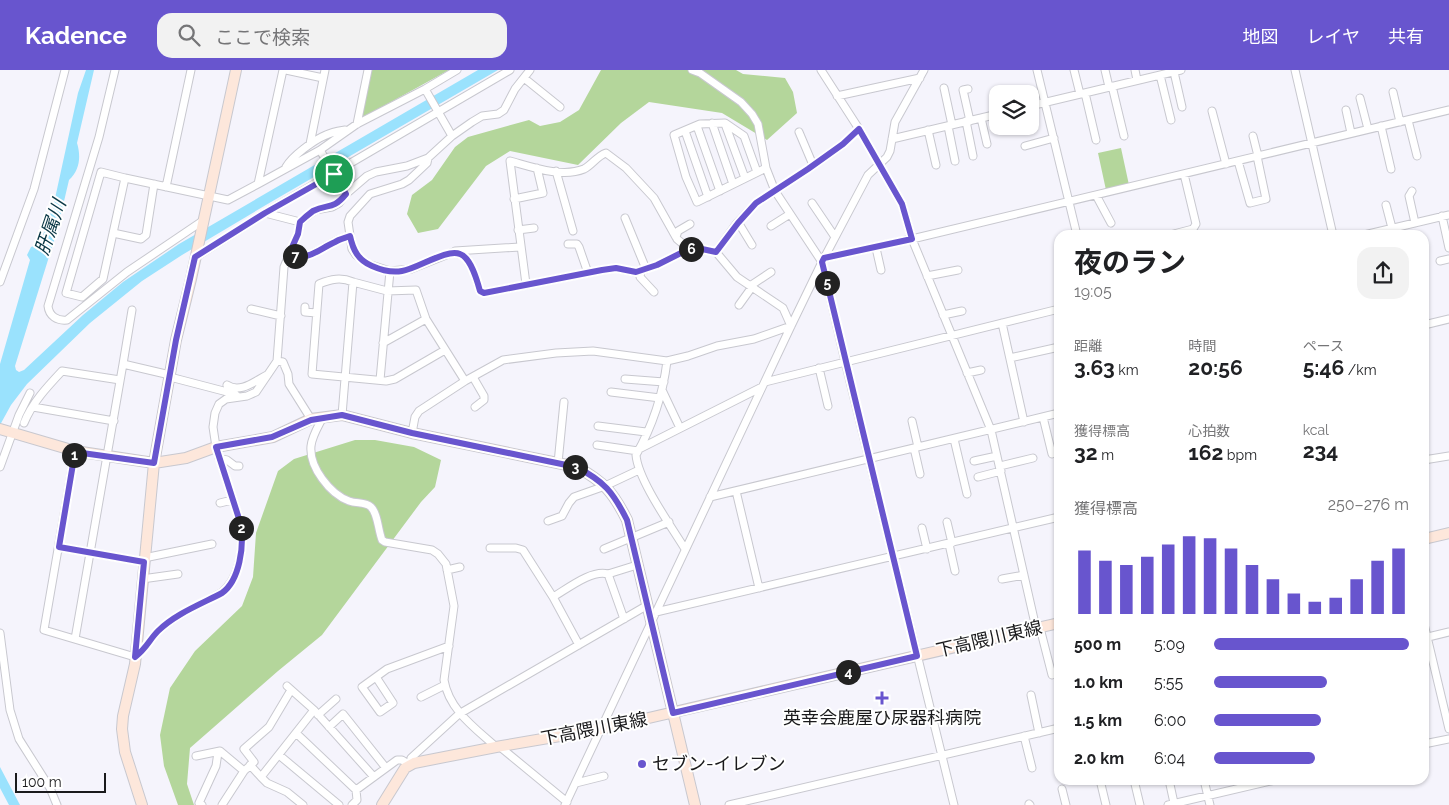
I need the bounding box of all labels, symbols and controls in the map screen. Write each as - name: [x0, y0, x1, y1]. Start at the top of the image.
- search box: [157, 13, 507, 58]
- text: Kadence: [25, 21, 127, 50]
- icon: search: [175, 21, 203, 49]
- text: ここで検索: [215, 26, 310, 48]
- text: 地図: [1243, 26, 1279, 47]
- text: レイヤ: [1307, 26, 1360, 47]
- text: 共有: [1388, 26, 1424, 47]
- map controls: [989, 85, 1039, 135]
- button: layers: [989, 85, 1039, 135]
- pin: [313, 153, 355, 195]
- icon: arrive: [320, 160, 348, 188]
- water label: 肝属川: [30, 195, 70, 258]
- pin: 6: [678, 236, 704, 262]
- text: 6: [687, 241, 696, 257]
- pin: 7: [282, 244, 308, 268]
- text: 夜のラン: [1074, 246, 1186, 279]
- button: share: [1357, 247, 1409, 299]
- text: 7: [292, 248, 299, 264]
- pin: 5: [814, 270, 840, 296]
- text: 5: [824, 275, 831, 291]
- text: 19:05: [1074, 282, 1112, 301]
- text: 距離: [1074, 338, 1102, 354]
- text: 時間: [1188, 338, 1216, 354]
- text: ペース: [1303, 338, 1344, 354]
- text: 3.63: [1074, 355, 1115, 380]
- text: 20:56: [1188, 355, 1243, 380]
- text: 5:46: [1303, 355, 1344, 380]
- text: km: [1115, 362, 1139, 378]
- text: /km: [1344, 362, 1377, 378]
- text: kcal: [1303, 422, 1329, 438]
- text: 獲得標高: [1074, 423, 1130, 439]
- text: 心拍数: [1188, 423, 1230, 439]
- text: 234: [1303, 438, 1338, 463]
- text: 32: [1074, 440, 1098, 465]
- text: 162: [1188, 440, 1223, 465]
- pin: 1: [62, 442, 86, 468]
- text: 1: [71, 447, 78, 463]
- text: m: [1098, 447, 1114, 463]
- text: bpm: [1223, 447, 1257, 463]
- pin: 3: [562, 454, 588, 480]
- text: 3: [572, 459, 579, 475]
- text: 250–276 m: [1328, 495, 1409, 514]
- text: 獲得標高: [1074, 499, 1138, 518]
- pin: 2: [228, 516, 254, 540]
- text: 2: [238, 520, 245, 536]
- street label: 下高隈川東線: [934, 616, 1044, 661]
- text: 500 m: [1074, 635, 1121, 654]
- text: 5:09: [1154, 635, 1185, 654]
- pin: 4: [836, 660, 860, 684]
- text: 4: [845, 664, 853, 680]
- text: 1.0 km: [1074, 673, 1123, 692]
- text: 5:55: [1154, 673, 1183, 692]
- marker: 英幸会鹿屋ひ尿器科病院: [875, 691, 889, 705]
- place label: 英幸会鹿屋ひ尿器科病院: [783, 707, 981, 728]
- street label: 下高隈川東線: [539, 708, 649, 749]
- text: 1.5 km: [1074, 711, 1122, 730]
- text: 6:00: [1154, 711, 1186, 730]
- text: 2.0 km: [1074, 749, 1124, 768]
- text: 6:04: [1154, 749, 1185, 768]
- place label: セブン-イレブン: [652, 753, 786, 774]
- marker: セブン-イレブン: [636, 758, 648, 770]
- scale bar: [15, 770, 106, 793]
- text: 100 m: [22, 774, 62, 790]

